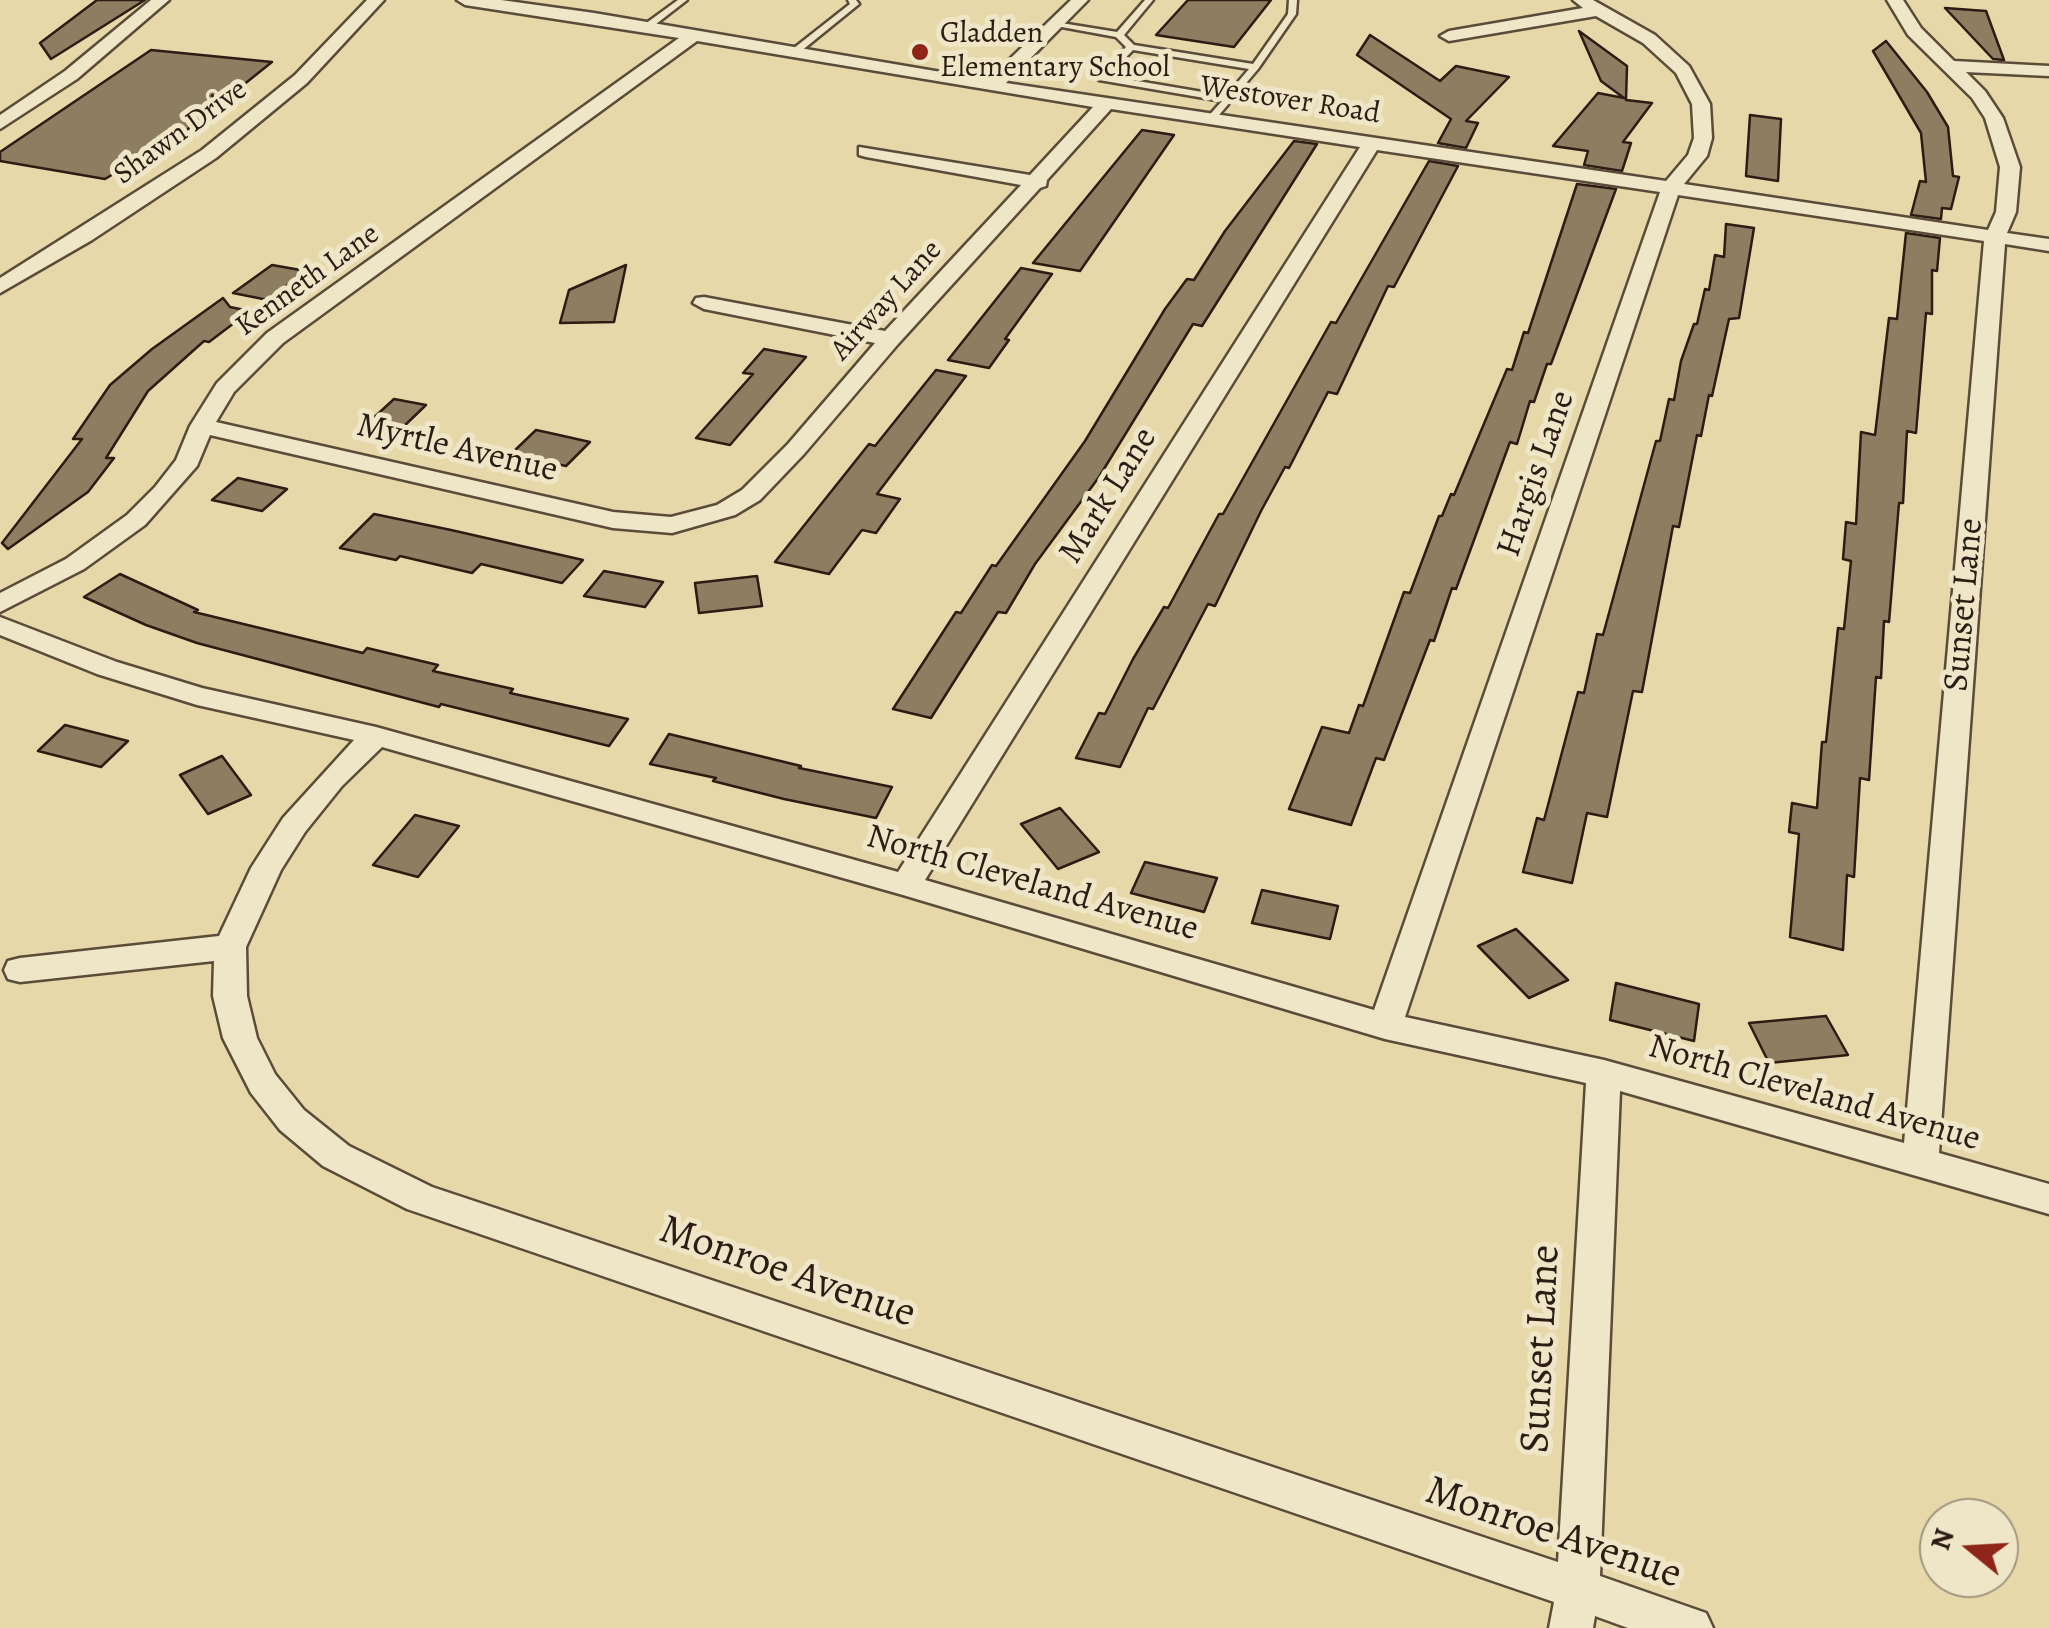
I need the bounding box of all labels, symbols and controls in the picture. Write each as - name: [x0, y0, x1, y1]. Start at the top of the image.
- place label: Gladden Elementary School: [940, 17, 1170, 88]
- marker: Gladden Elementary School: [909, 41, 931, 63]
- street label: Westover Road: [1197, 69, 1383, 133]
- street label: Shawn Drive: [107, 73, 255, 193]
- street label: Kenneth Lane: [229, 217, 387, 345]
- street label: Airway Lane: [824, 233, 950, 369]
- street label: Hargis Lane: [1489, 386, 1585, 562]
- street label: Myrtle Avenue: [352, 405, 562, 493]
- street label: Mark Lane: [1051, 420, 1167, 572]
- street label: Sunset Lane: [1937, 517, 1993, 693]
- street label: North Cleveland Avenue: [861, 817, 1203, 951]
- street label: North Cleveland Avenue: [1643, 1027, 1985, 1161]
- street label: Monroe Avenue: [652, 1206, 922, 1340]
- street label: Sunset Lane: [1511, 1244, 1573, 1454]
- street label: Monroe Avenue: [1418, 1467, 1688, 1601]
- north arrow: [1919, 1498, 2019, 1598]
- text: N: [1921, 1524, 1964, 1555]

